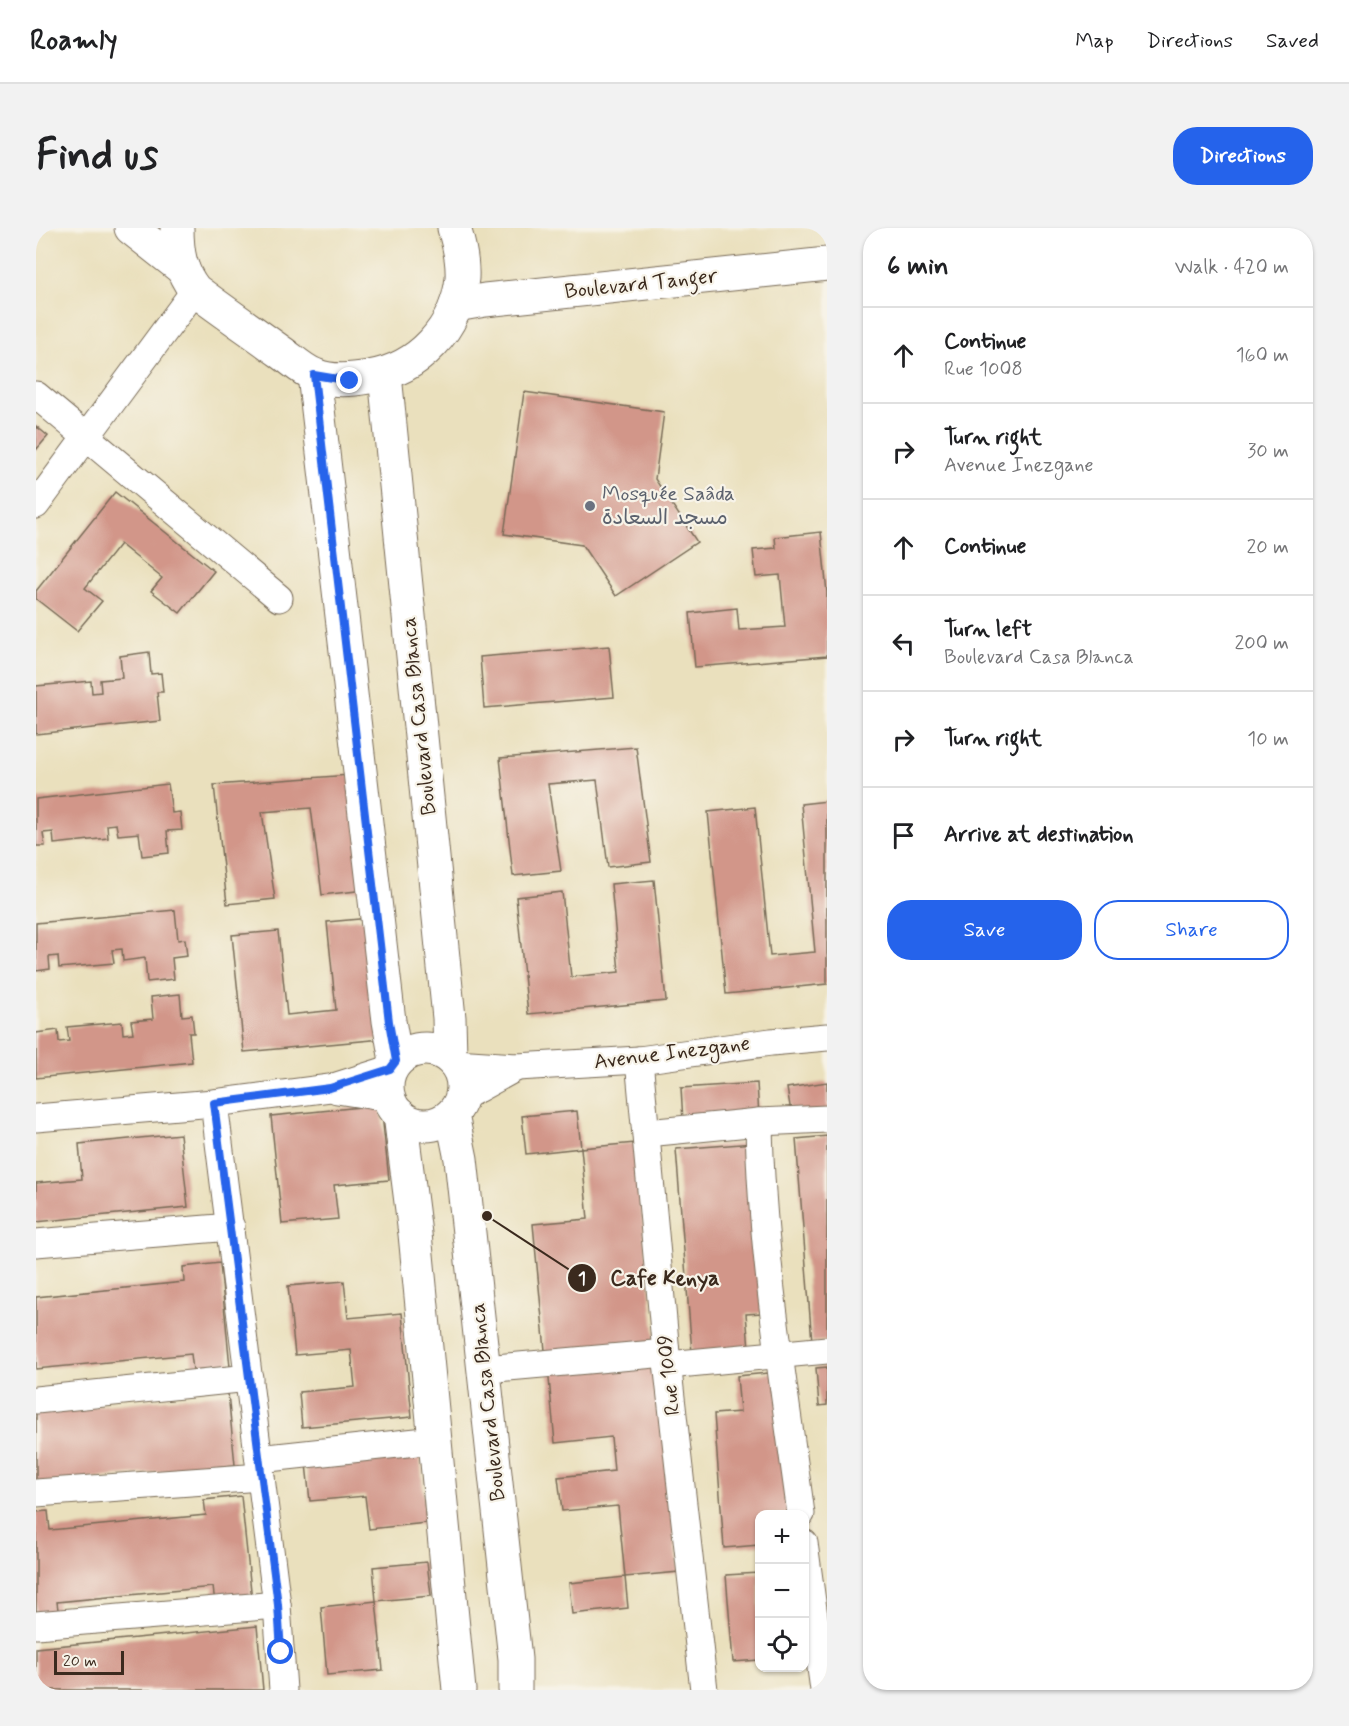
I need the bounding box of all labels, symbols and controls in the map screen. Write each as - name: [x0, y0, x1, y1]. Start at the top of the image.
- text: Roamly: [30, 23, 118, 60]
- text: Map: [1075, 27, 1114, 55]
- text: Directions: [1147, 27, 1233, 55]
- text: Saved: [1266, 27, 1319, 55]
- button: Directions: [1173, 127, 1313, 185]
- text: Find us: [36, 129, 158, 184]
- text: 6 min: [887, 250, 949, 284]
- text: Walk · 420 m: [1175, 254, 1289, 281]
- street label: Boulevard Tanger: [563, 262, 719, 308]
- text: Continue: [944, 328, 1026, 356]
- icon: ahead: [887, 339, 920, 372]
- text: 160 m: [1236, 342, 1289, 369]
- text: Rue 1008: [944, 356, 1023, 383]
- route end: [336, 367, 362, 393]
- text: Turn right: [944, 424, 1042, 452]
- icon: right: [887, 435, 920, 468]
- text: 30 m: [1247, 438, 1289, 465]
- text: Avenue Inezgane: [944, 452, 1094, 479]
- place label: Mosquée Saâda مسجد السعادة: [602, 480, 735, 532]
- marker: Mosquée Saâda مسجد السعادة: [583, 499, 597, 513]
- icon: ahead: [887, 531, 920, 564]
- text: Continue: [944, 533, 1026, 561]
- text: 20 m: [1246, 534, 1289, 561]
- street label: Boulevard Casa Blanca: [395, 615, 443, 817]
- text: Turn left: [944, 616, 1032, 644]
- icon: left: [887, 627, 920, 660]
- text: 200 m: [1234, 630, 1289, 657]
- text: Boulevard Casa Blanca: [944, 644, 1134, 671]
- icon: right: [887, 723, 920, 756]
- text: Turn right: [944, 725, 1042, 753]
- text: 10 m: [1247, 726, 1289, 753]
- icon: arrive: [887, 819, 920, 852]
- text: Arrive at destination: [944, 821, 1134, 849]
- button: Save: [887, 900, 1082, 960]
- button: Share: [1094, 900, 1289, 960]
- street label: Avenue Inezgane: [592, 1030, 752, 1077]
- callout: Cafe Kenya: [567, 1258, 733, 1298]
- text: Cafe Kenya: [610, 1265, 720, 1293]
- text: 1: [578, 1267, 586, 1291]
- street label: Boulevard Casa Blanca: [464, 1301, 512, 1503]
- street label: Rue 1009: [651, 1333, 687, 1417]
- map controls: [755, 1510, 809, 1672]
- button: +: [755, 1510, 809, 1564]
- button: −: [755, 1564, 809, 1618]
- button: locate: [755, 1618, 809, 1672]
- route start: [267, 1638, 293, 1664]
- scale bar: [54, 1648, 124, 1676]
- text: 20 m: [63, 1651, 97, 1672]

